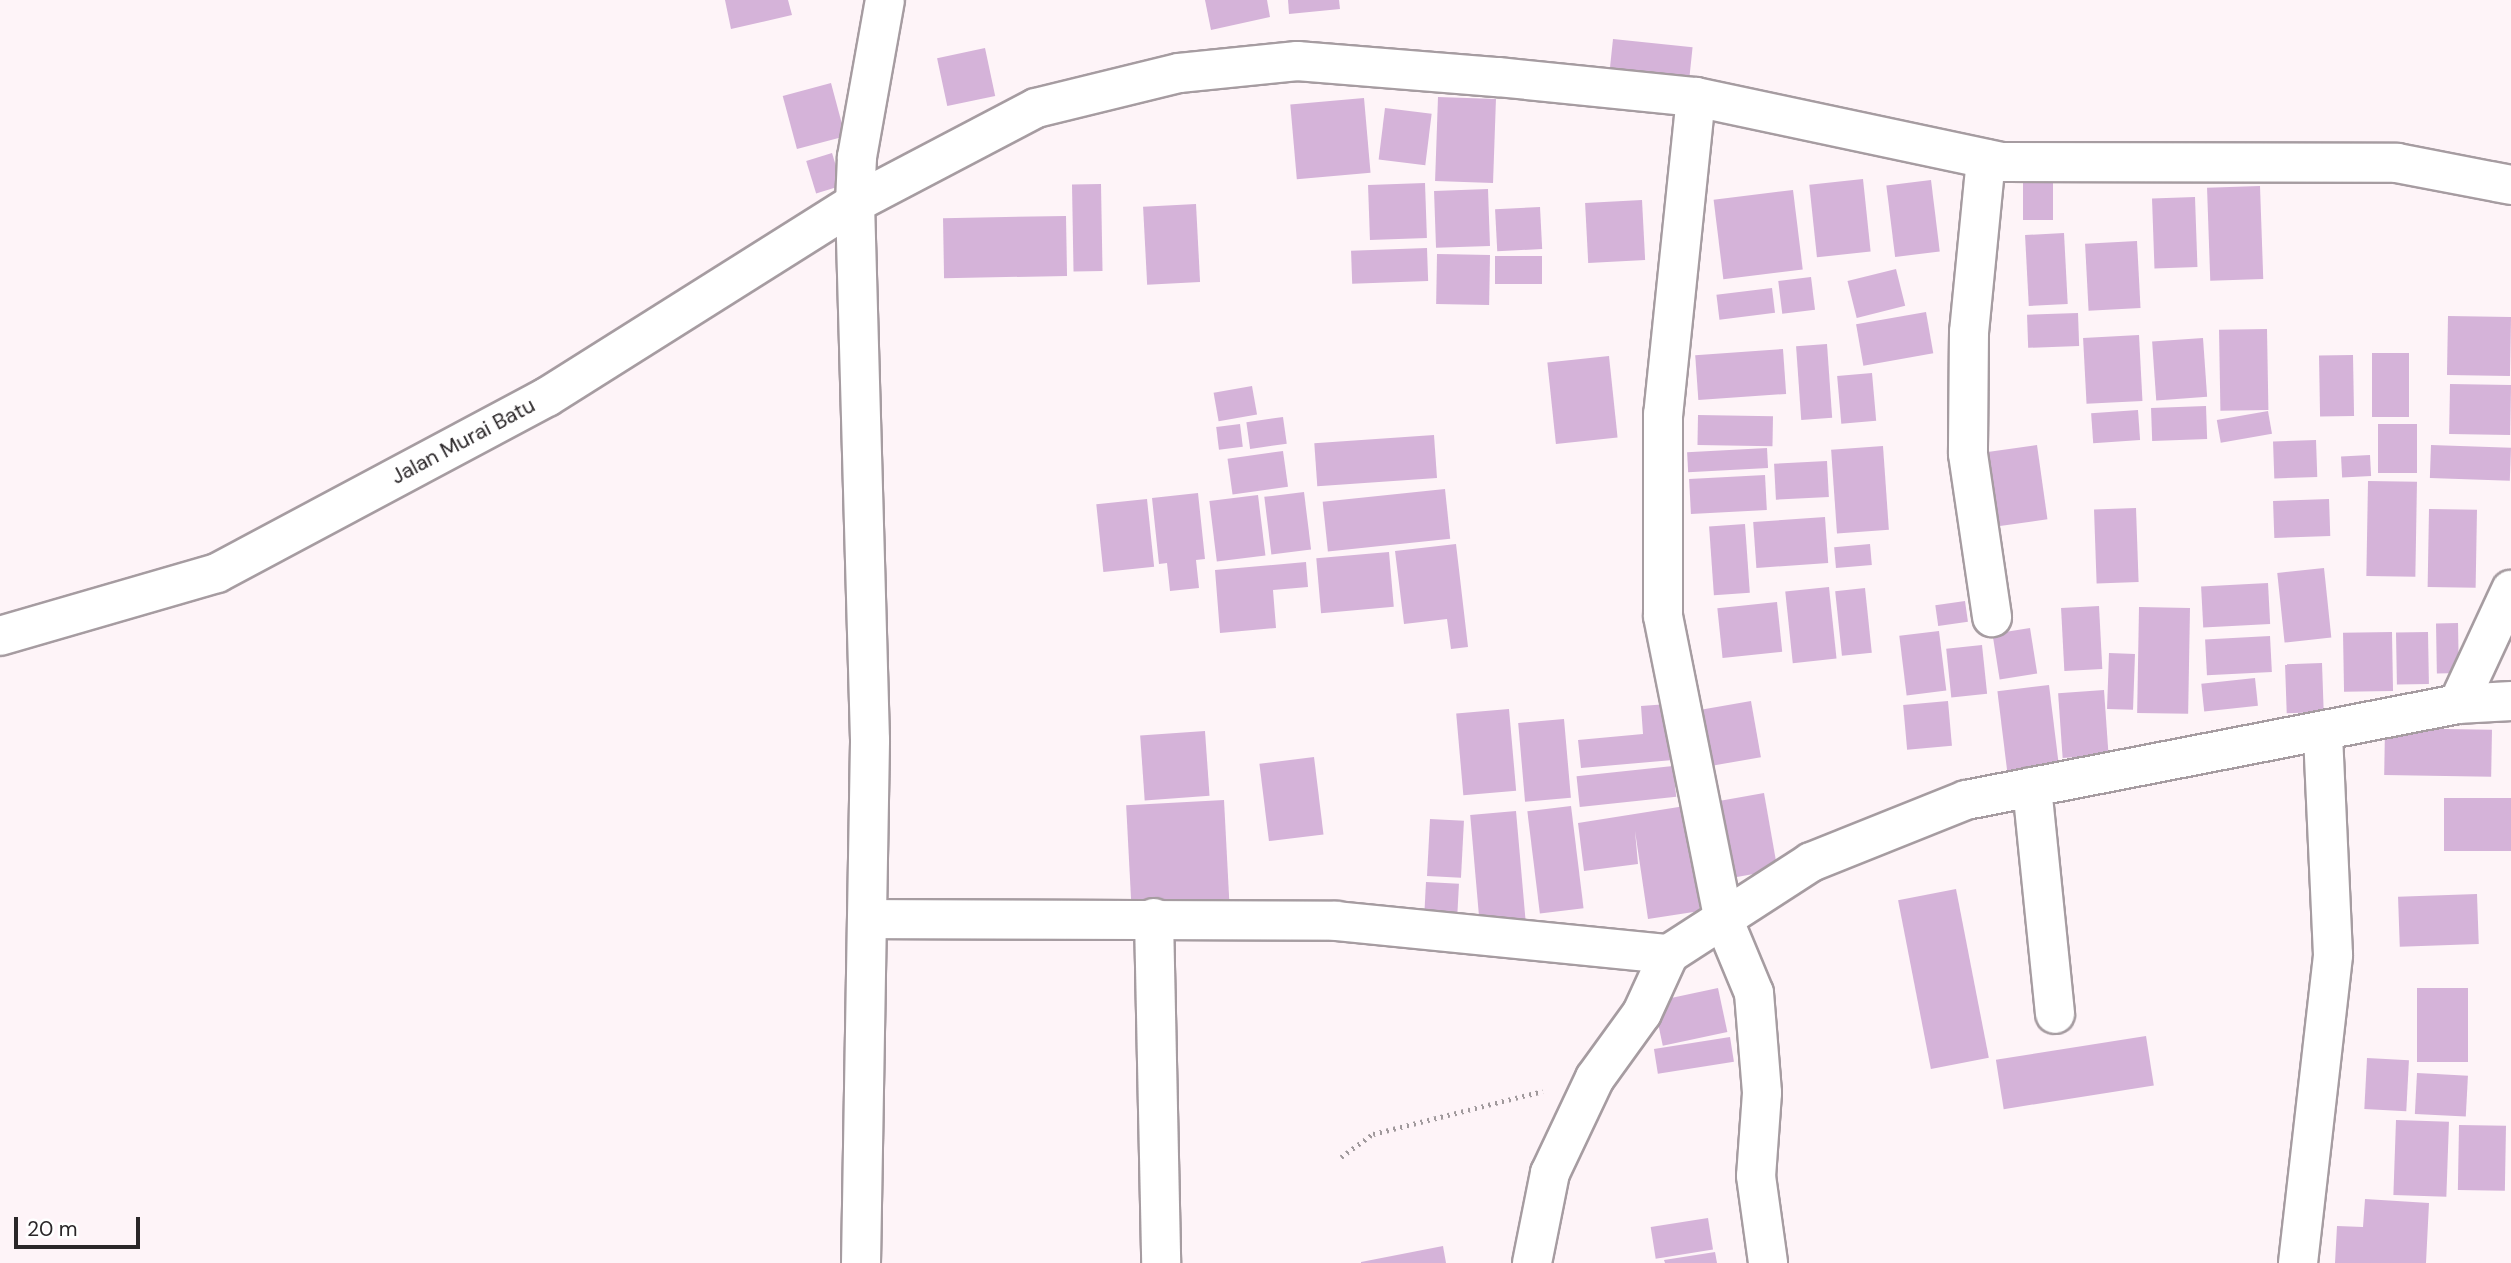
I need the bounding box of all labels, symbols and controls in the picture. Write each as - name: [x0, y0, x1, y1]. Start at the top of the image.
- street label: Jalan Murai Batu: [387, 392, 539, 490]
- scale bar: [18, 1204, 144, 1248]
- text: 20 m: [27, 1215, 78, 1243]

